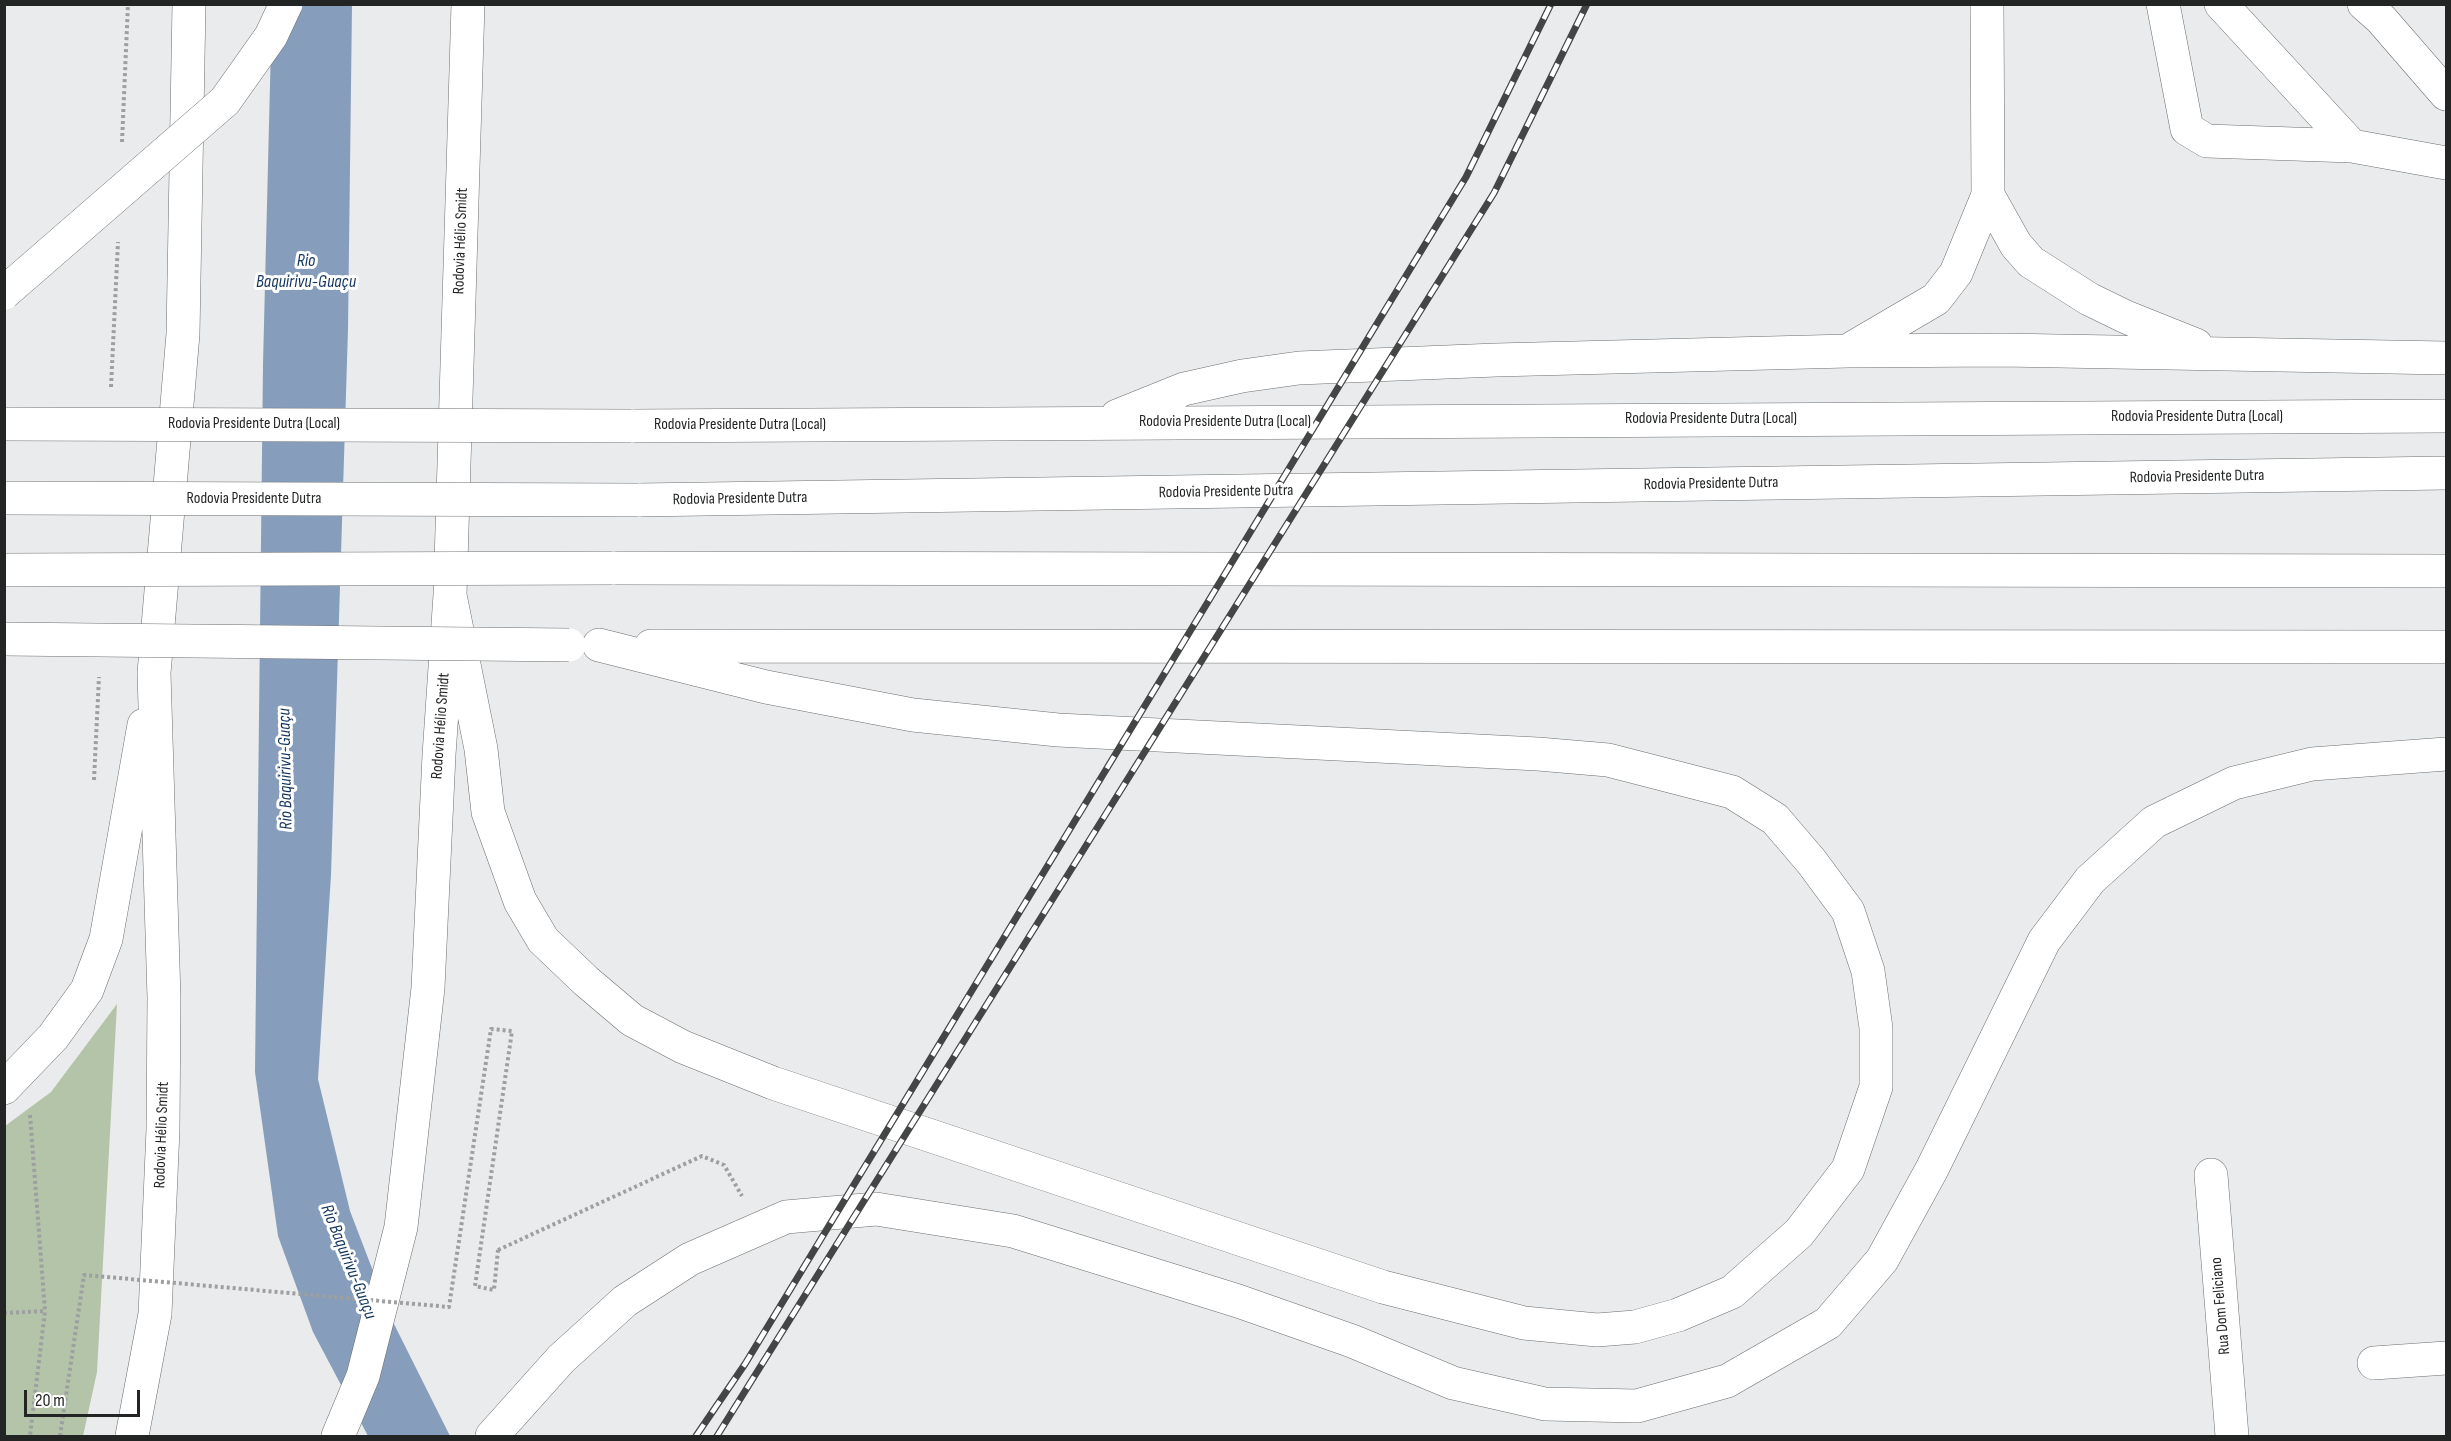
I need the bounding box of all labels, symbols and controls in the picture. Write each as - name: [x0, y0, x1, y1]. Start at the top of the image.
- street label: Rodovia Hélio Smidt: [450, 187, 472, 295]
- water label: Rio Baquirivu-Guaçu: [256, 250, 356, 292]
- street label: Rodovia Presidente Dutra (Local): [2111, 407, 2283, 427]
- street label: Rodovia Presidente Dutra (Local): [1625, 409, 1797, 429]
- street label: Rodovia Presidente Dutra (Local): [1139, 412, 1311, 432]
- street label: Rodovia Presidente Dutra (Local): [168, 414, 340, 434]
- street label: Rodovia Presidente Dutra (Local): [654, 415, 826, 435]
- street label: Rodovia Presidente Dutra: [2129, 466, 2265, 488]
- street label: Rodovia Presidente Dutra: [1643, 473, 1779, 495]
- street label: Rodovia Presidente Dutra: [1158, 481, 1294, 503]
- street label: Rodovia Presidente Dutra: [672, 488, 808, 510]
- street label: Rodovia Presidente Dutra: [187, 489, 321, 509]
- street label: Rodovia Hélio Smidt: [428, 672, 454, 780]
- water label: Rio Baquirivu-Guaçu: [274, 708, 298, 830]
- street label: Rodovia Hélio Smidt: [151, 1081, 173, 1189]
- water label: Rio Baquirivu-Guaçu: [315, 1202, 381, 1322]
- street label: Rua Dom Feliciano: [2207, 1257, 2235, 1355]
- scale bar: [27, 1378, 142, 1416]
- text: 20 m: [35, 1390, 65, 1411]

